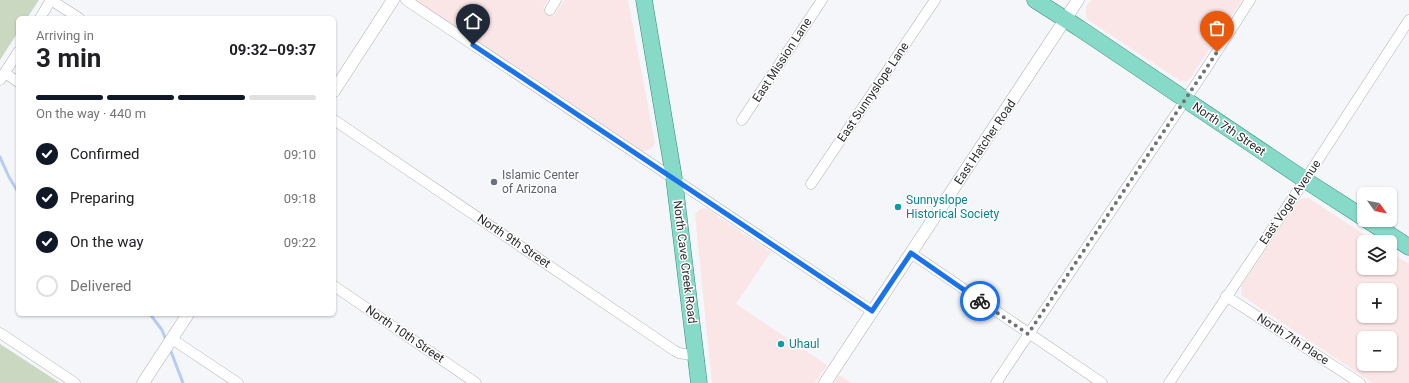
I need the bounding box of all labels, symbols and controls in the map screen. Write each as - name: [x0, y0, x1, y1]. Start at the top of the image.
- pin: [456, 4, 490, 45]
- icon: home: [462, 10, 484, 32]
- pin: [1200, 11, 1234, 52]
- street label: East Mission Lane: [750, 15, 814, 105]
- icon: bag: [1206, 17, 1228, 39]
- text: Arriving in: [36, 28, 94, 43]
- street label: East Sunnyslope Lane: [834, 40, 912, 144]
- text: 09:32–09:37: [229, 41, 316, 59]
- text: 3 min: [36, 43, 101, 73]
- street label: East Hatcher Road: [951, 97, 1019, 187]
- street label: North 7th Street: [1190, 99, 1268, 159]
- text: On the way · 440 m: [36, 106, 146, 121]
- icon: check: [36, 143, 58, 165]
- text: Confirmed: [70, 145, 140, 163]
- text: 09:10: [284, 147, 316, 162]
- street label: East Vogel Avenue: [1257, 157, 1323, 247]
- place label: Islamic Center of Arizona: [502, 168, 579, 196]
- marker: Islamic Center of Arizona: [489, 177, 499, 187]
- icon: check: [36, 187, 58, 209]
- north arrow: [1357, 187, 1397, 227]
- map controls: [1357, 187, 1397, 371]
- text: Preparing: [70, 189, 134, 207]
- text: 09:18: [284, 191, 316, 206]
- place label: Sunnyslope Historical Society: [906, 193, 999, 221]
- street label: North Cave Creek Road: [671, 200, 699, 324]
- marker: Sunnyslope Historical Society: [893, 202, 903, 212]
- street label: North 9th Street: [475, 211, 553, 271]
- icon: check: [36, 231, 58, 253]
- text: On the way: [70, 233, 144, 251]
- text: 09:22: [284, 235, 316, 250]
- button: layers: [1357, 235, 1397, 275]
- text: Delivered: [70, 277, 132, 295]
- courier: [960, 281, 1000, 321]
- button: +: [1357, 283, 1397, 323]
- icon: bike: [969, 290, 991, 312]
- street label: North 10th Street: [363, 302, 447, 366]
- street label: North 7th Place: [1254, 310, 1332, 368]
- button: −: [1357, 331, 1397, 371]
- place label: Uhaul: [789, 337, 819, 351]
- marker: Uhaul: [776, 339, 786, 349]

